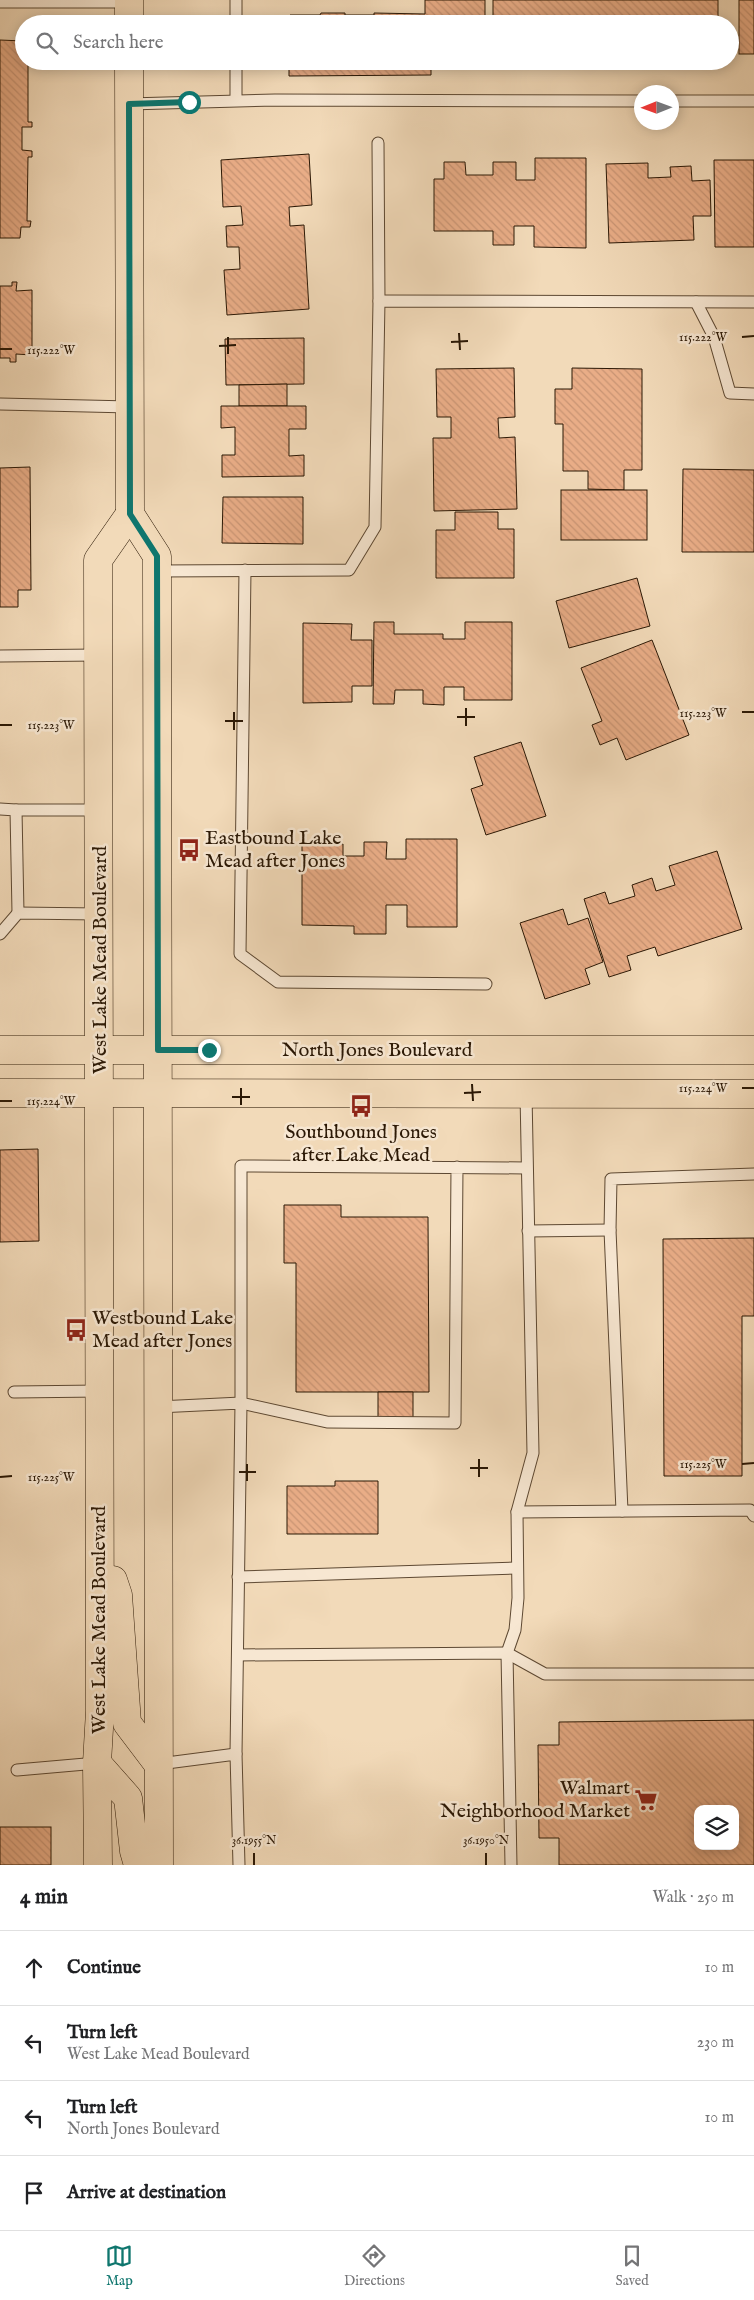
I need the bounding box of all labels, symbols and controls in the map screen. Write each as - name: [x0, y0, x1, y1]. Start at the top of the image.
- search box: [15, 15, 739, 70]
- icon: search: [33, 29, 61, 57]
- text: Search here: [73, 31, 164, 55]
- north arrow: [634, 85, 679, 130]
- route start: [178, 91, 201, 114]
- text: 115.222°W: [679, 330, 728, 345]
- text: 115.222°W: [27, 343, 76, 358]
- text: 115.223°W: [680, 706, 727, 721]
- text: 115.223°W: [28, 718, 75, 733]
- place label: Eastbound Lake Mead after Jones: [205, 826, 345, 874]
- bus stop icon: Eastbound Lake Mead after Jones: [176, 837, 202, 863]
- street label: West Lake Mead Boulevard: [88, 846, 113, 1074]
- street label: North Jones Boulevard: [282, 1038, 473, 1063]
- route end: [198, 1039, 221, 1062]
- text: 115.224°W: [679, 1081, 728, 1096]
- bus stop icon: Southbound Jones after Lake Mead: [348, 1093, 374, 1119]
- text: 115.224°W: [27, 1094, 76, 1109]
- place label: Southbound Jones after Lake Mead: [285, 1120, 437, 1168]
- place label: Westbound Lake Mead after Jones: [92, 1306, 233, 1354]
- bus stop icon: Westbound Lake Mead after Jones: [63, 1317, 89, 1343]
- text: 115.225°W: [680, 1457, 727, 1472]
- text: 115.225°W: [28, 1470, 75, 1485]
- street label: West Lake Mead Boulevard: [87, 1506, 112, 1734]
- place label: Walmart Neighborhood Market: [440, 1776, 630, 1824]
- supermarket icon: Walmart Neighborhood Market: [633, 1787, 659, 1813]
- map controls: [694, 1805, 739, 1850]
- button: layers: [694, 1805, 739, 1850]
- text: 36.1955°N: [232, 1833, 277, 1848]
- text: 36.1950°N: [463, 1833, 510, 1848]
- text: 4 min: [20, 1884, 68, 1911]
- text: Walk · 250 m: [652, 1888, 734, 1908]
- icon: ahead: [20, 1954, 48, 1982]
- text: Continue: [67, 1956, 141, 1980]
- text: 10 m: [704, 1958, 734, 1978]
- text: Turn left: [67, 2021, 138, 2045]
- icon: left: [20, 2029, 48, 2057]
- text: 230 m: [697, 2033, 734, 2053]
- text: West Lake Mead Boulevard: [67, 2045, 250, 2065]
- text: Turn left: [67, 2096, 138, 2120]
- icon: left: [20, 2104, 48, 2132]
- text: 10 m: [704, 2108, 734, 2128]
- text: North Jones Boulevard: [67, 2120, 219, 2140]
- icon: arrive: [20, 2179, 48, 2207]
- text: Arrive at destination: [67, 2181, 226, 2205]
- tab: Map: [105, 2242, 133, 2290]
- tab: Directions: [344, 2242, 405, 2290]
- tab: Saved: [616, 2242, 649, 2290]

